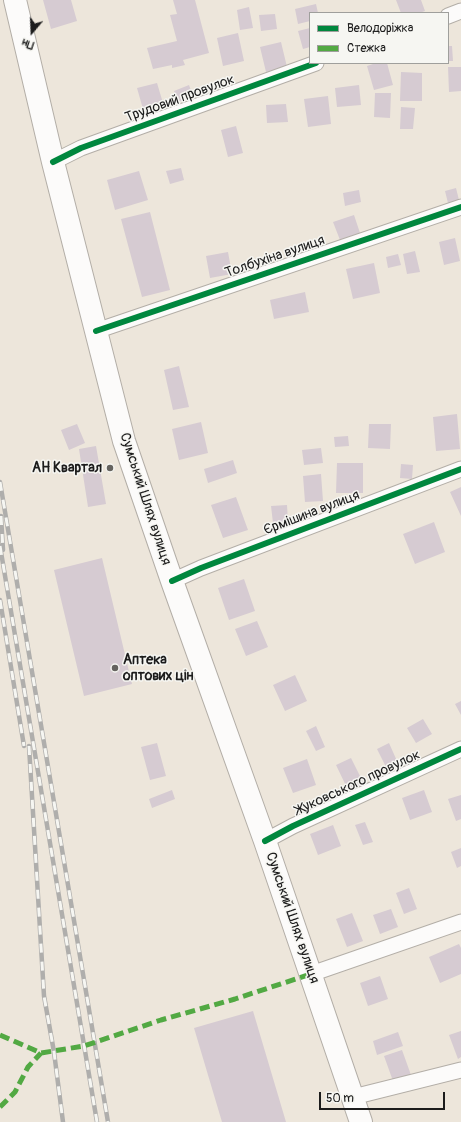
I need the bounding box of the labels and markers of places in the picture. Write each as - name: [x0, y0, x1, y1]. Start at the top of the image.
- place label: АН Квартал: [32, 460, 102, 476]
- marker: АН Квартал: [105, 463, 115, 473]
- place label: Аптека оптових цін: [123, 652, 194, 684]
- marker: Аптека оптових цін: [110, 663, 120, 673]

